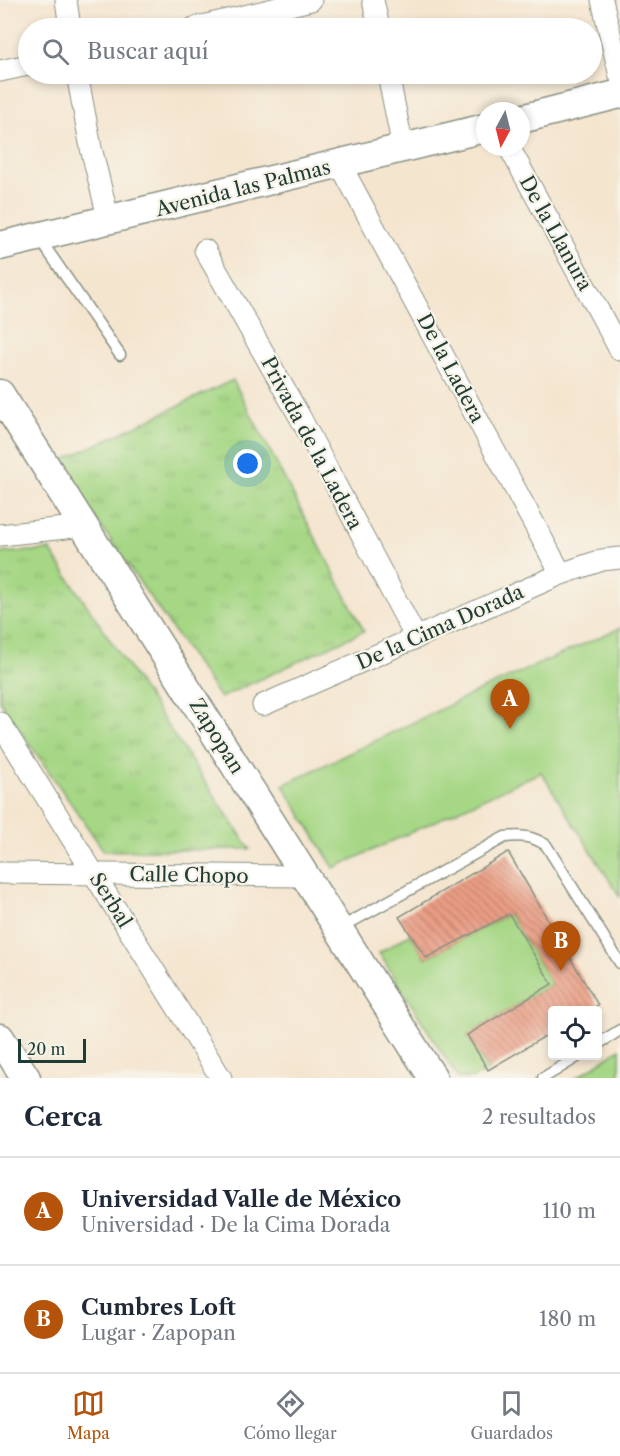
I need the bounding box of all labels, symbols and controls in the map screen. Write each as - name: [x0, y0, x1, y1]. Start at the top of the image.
- search box: [18, 18, 602, 84]
- icon: search: [39, 35, 72, 68]
- text: Buscar aquí: [87, 38, 209, 65]
- north arrow: [476, 102, 530, 156]
- street label: Avenida las Palmas: [152, 155, 333, 222]
- street label: De la Llanura: [515, 171, 598, 295]
- street label: De la Ladera: [412, 309, 490, 427]
- street label: Privada de la Ladera: [256, 352, 368, 534]
- your location: [233, 449, 262, 478]
- street label: De la Cima Dorada: [353, 579, 528, 675]
- pin: A: [490, 680, 530, 729]
- street label: Zapopan: [185, 694, 250, 778]
- street label: Calle Chopo: [129, 862, 249, 888]
- street label: Serbal: [85, 868, 137, 932]
- pin: B: [542, 922, 580, 971]
- map controls: [548, 1006, 602, 1060]
- button: locate: [548, 1006, 602, 1060]
- scale bar: [18, 1036, 86, 1064]
- text: 20 m: [27, 1039, 66, 1059]
- text: Cerca: [24, 1101, 102, 1133]
- text: 2 resultados: [482, 1105, 596, 1129]
- text: Universidad Valle de México: [81, 1186, 401, 1213]
- text: A: [36, 1199, 51, 1223]
- text: 110 m: [543, 1199, 596, 1223]
- text: Universidad · De la Cima Dorada: [81, 1213, 390, 1237]
- text: Cumbres Loft: [81, 1294, 236, 1321]
- text: B: [36, 1307, 51, 1331]
- text: 180 m: [539, 1307, 596, 1331]
- text: Lugar · Zapopan: [81, 1321, 236, 1345]
- tab: Mapa: [67, 1387, 110, 1443]
- tab: Cómo llegar: [244, 1387, 337, 1443]
- tab: Guardados: [471, 1387, 553, 1443]

